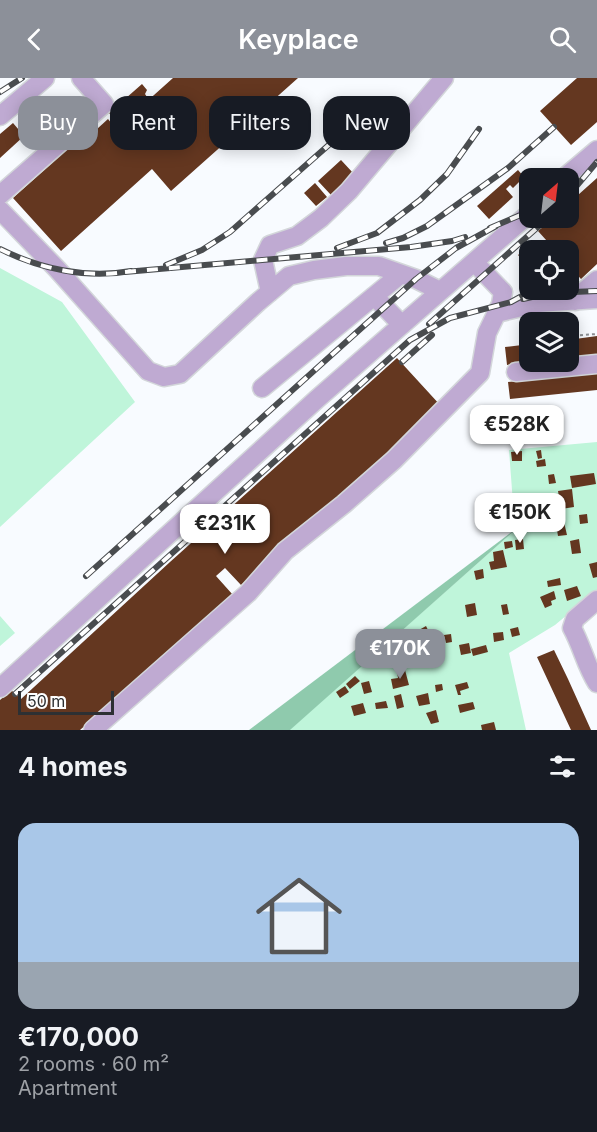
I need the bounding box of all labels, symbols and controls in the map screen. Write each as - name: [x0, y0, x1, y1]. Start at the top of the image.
- icon: back: [18, 23, 51, 56]
- text: Keyplace: [238, 23, 359, 56]
- icon: search: [546, 23, 579, 56]
- chip: Buy: [18, 96, 98, 150]
- chip: Rent: [110, 96, 197, 150]
- chip: Filters: [209, 96, 311, 150]
- chip: New: [323, 96, 410, 150]
- north arrow: [519, 168, 579, 228]
- map controls: [519, 168, 579, 372]
- button: locate: [519, 240, 579, 300]
- button: layers: [519, 312, 579, 372]
- pin: €528K: [475, 405, 559, 456]
- text: €528K: [484, 412, 550, 436]
- pin: €150K: [478, 493, 562, 544]
- text: €150K: [489, 500, 551, 524]
- pin: €231K: [183, 504, 267, 555]
- text: €231K: [194, 511, 256, 535]
- pin: €170K: [358, 629, 442, 680]
- text: €170K: [369, 636, 431, 660]
- scale bar: [18, 688, 114, 716]
- text: 50 m: [27, 691, 65, 711]
- icon: filters: [546, 750, 579, 783]
- text: 4 homes: [18, 751, 128, 782]
- icon: home: [245, 862, 353, 970]
- text: €170,000: [18, 1021, 139, 1052]
- text: 2 rooms · 60 m²: [18, 1052, 169, 1076]
- text: Apartment: [18, 1076, 117, 1100]

